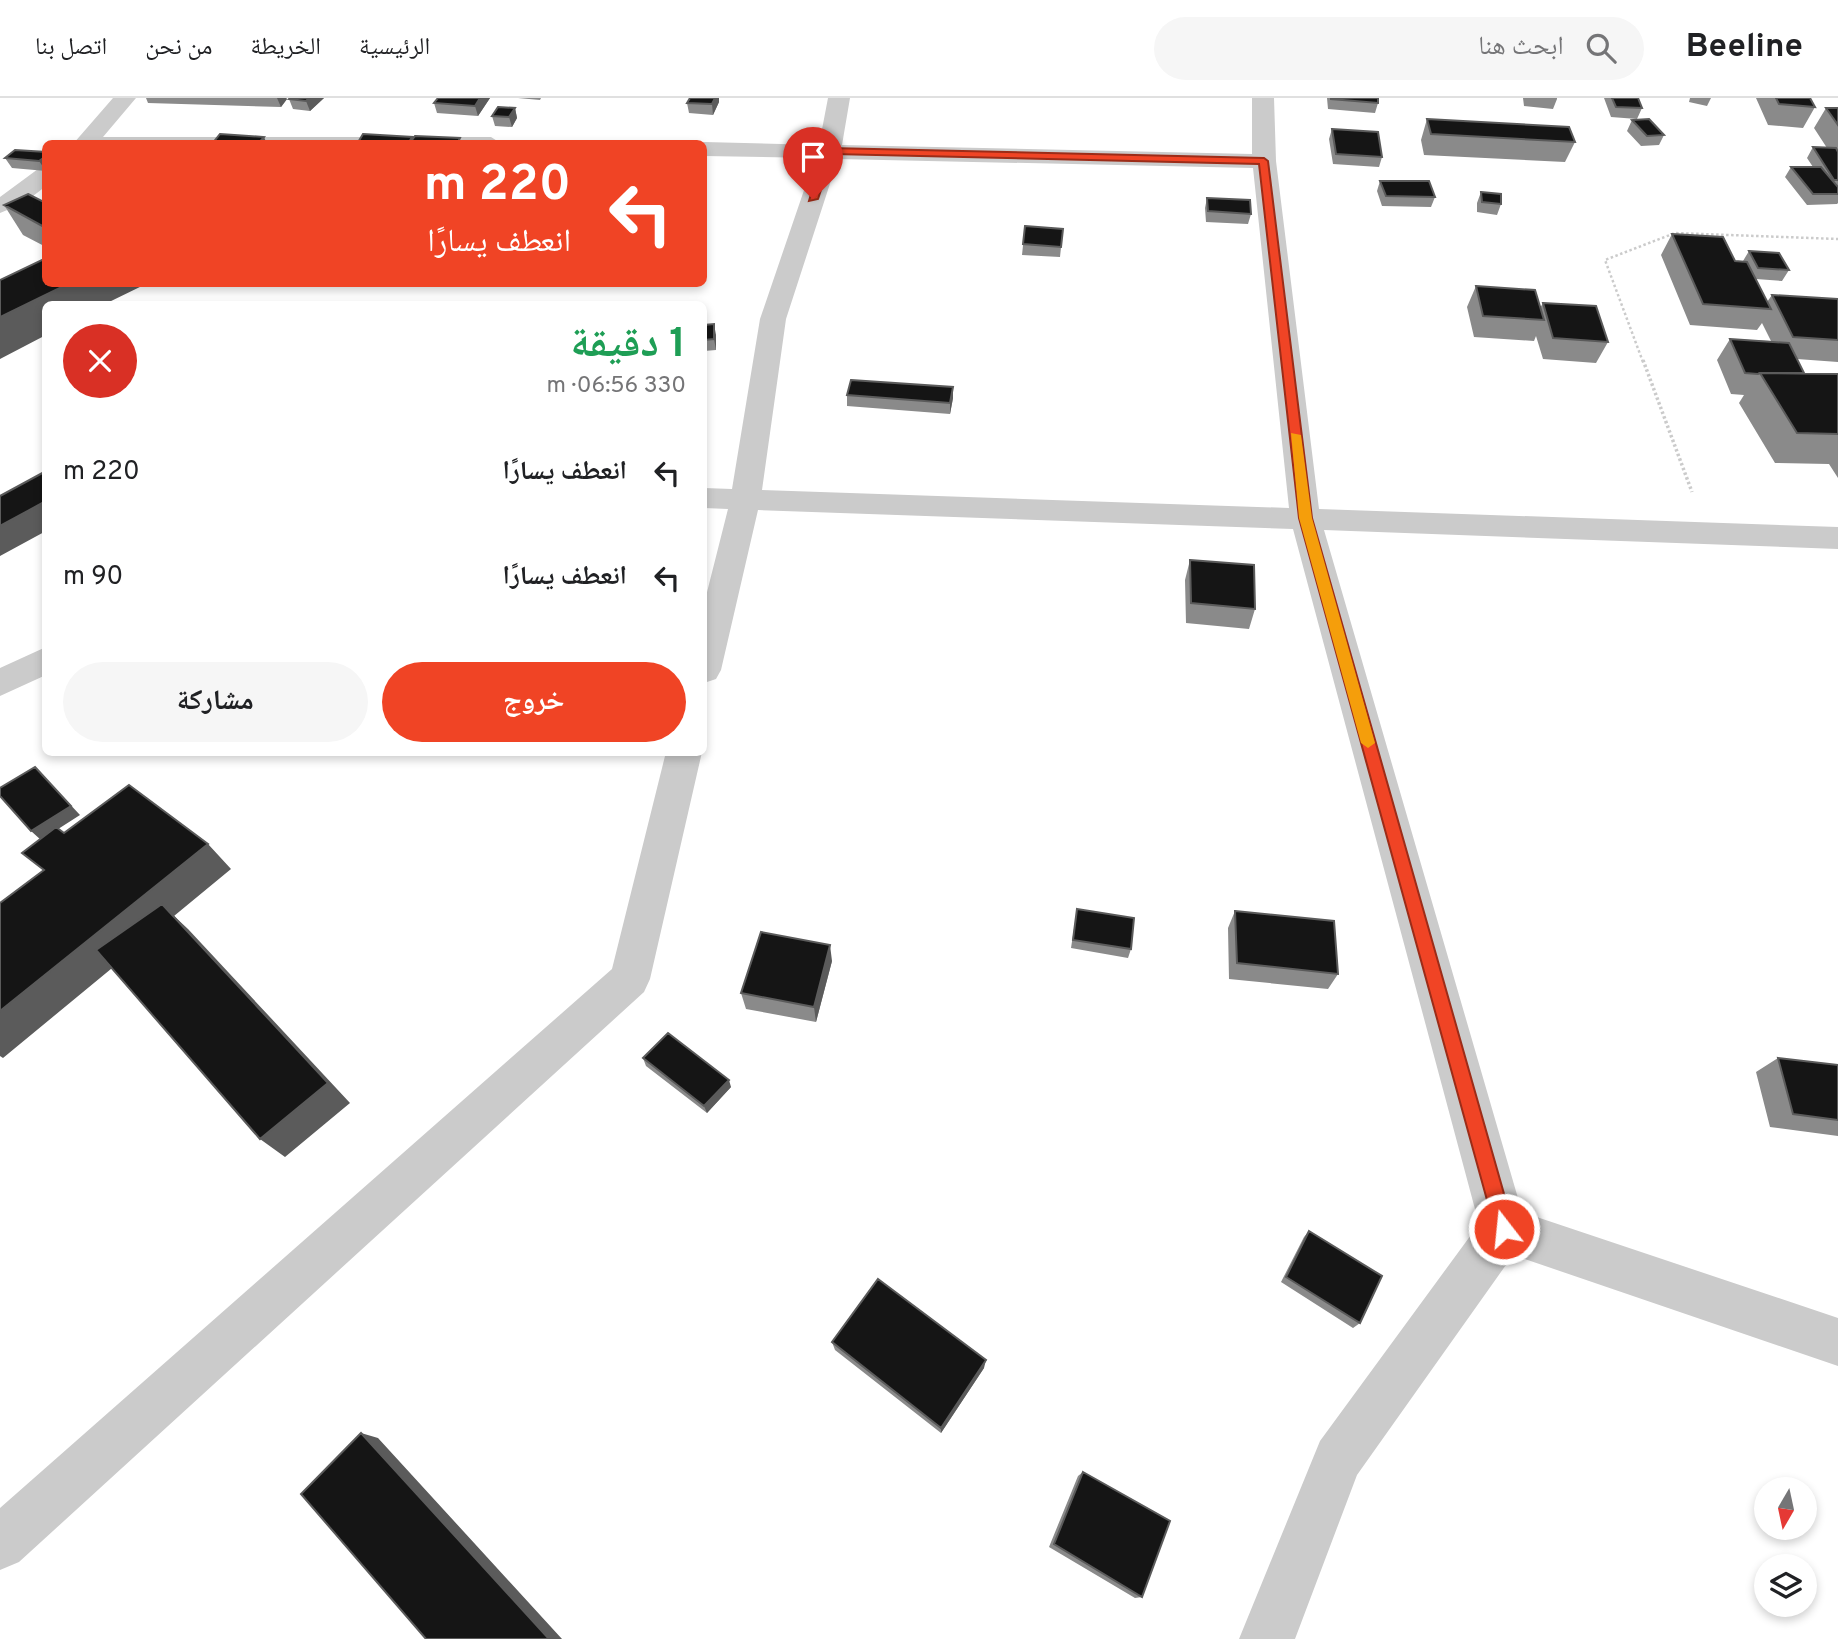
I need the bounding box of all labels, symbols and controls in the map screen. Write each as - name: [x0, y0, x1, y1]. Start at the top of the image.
- search box: [1154, 17, 1644, 80]
- text: Beeline: [1686, 27, 1803, 69]
- icon: search: [1582, 29, 1620, 67]
- text: ابحث هنا: [1478, 31, 1564, 64]
- text: اتصل بنا: [35, 33, 107, 63]
- text: من نحن: [145, 33, 212, 63]
- text: الخريطة: [250, 33, 321, 63]
- text: الرئيسية: [359, 33, 430, 63]
- pin: [783, 127, 843, 199]
- icon: arrive: [794, 138, 832, 176]
- text: 220 m: [424, 156, 571, 218]
- icon: left: [595, 168, 686, 259]
- text: انعطف يسارًا: [427, 223, 571, 263]
- text: 1 دقيقة: [570, 319, 686, 372]
- button: close: [63, 324, 137, 398]
- text: 330 m · 06:56: [546, 372, 686, 401]
- icon: left: [648, 454, 686, 492]
- text: 220 m: [63, 456, 140, 489]
- text: انعطف يسارًا: [503, 456, 627, 489]
- icon: left: [648, 559, 686, 597]
- text: 90 m: [63, 561, 123, 594]
- text: انعطف يسارًا: [503, 561, 627, 594]
- button: مشاركة: [63, 662, 368, 742]
- button: خروج: [382, 662, 686, 742]
- position arrow: [1467, 1192, 1541, 1266]
- north arrow: [1754, 1477, 1816, 1540]
- map controls: [1754, 1477, 1817, 1617]
- button: layers: [1754, 1554, 1817, 1617]

